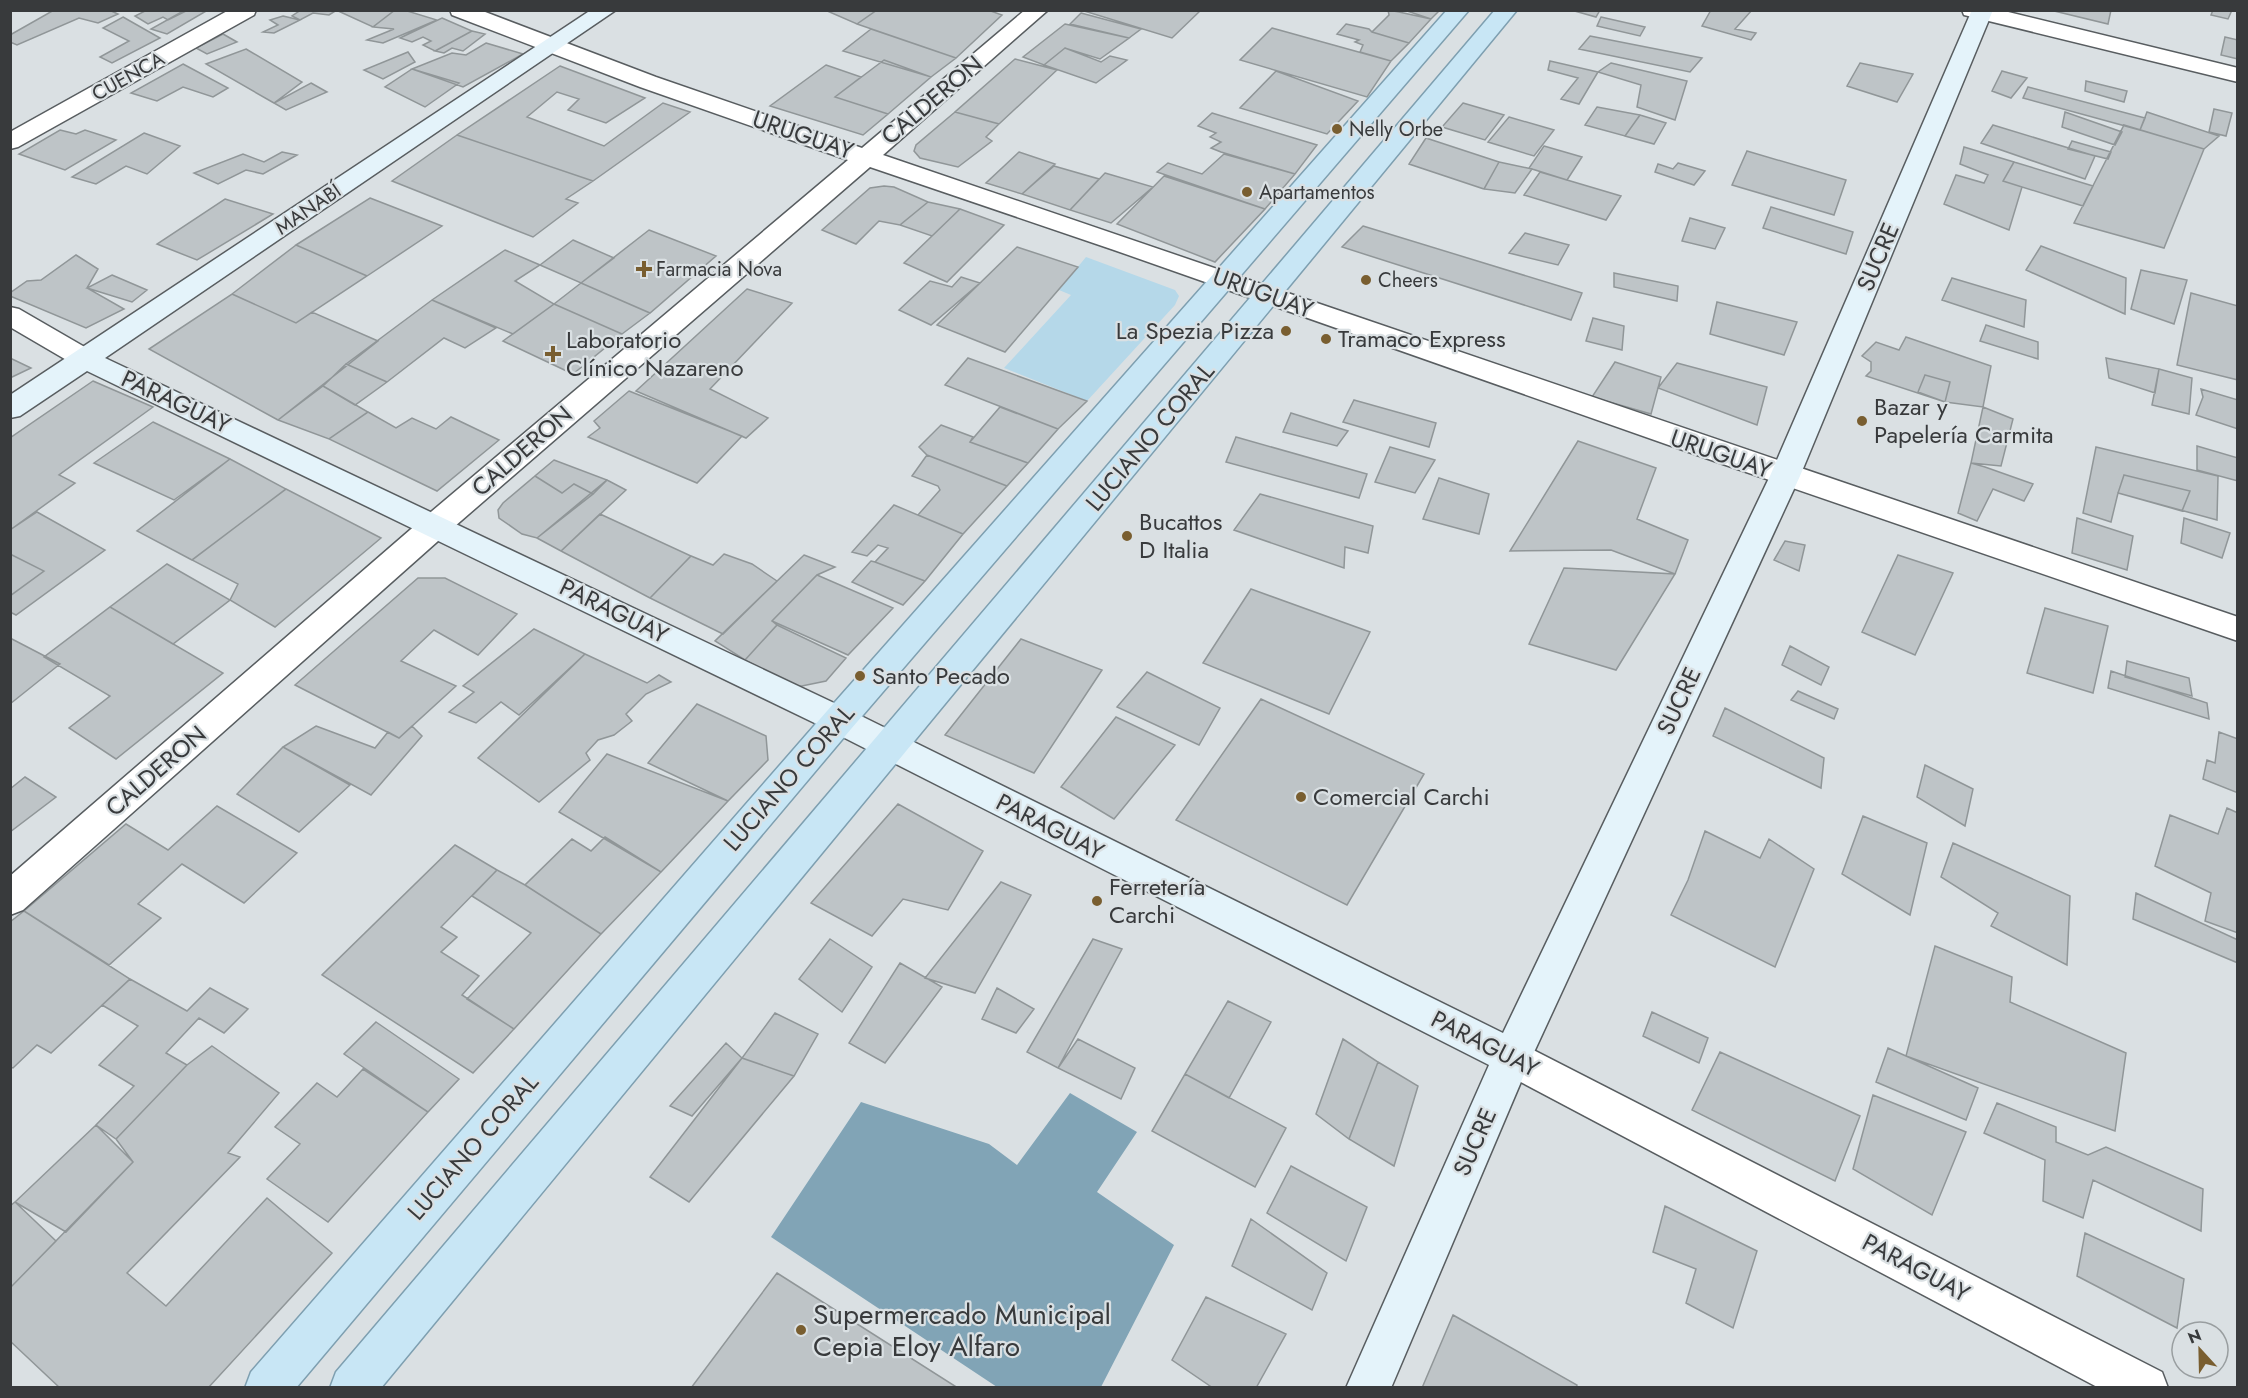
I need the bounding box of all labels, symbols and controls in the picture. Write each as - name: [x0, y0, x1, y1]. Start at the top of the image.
- street label: CUENCA: [87, 44, 171, 108]
- street label: CALDERON: [873, 47, 990, 153]
- street label: URUGUAY: [748, 101, 859, 168]
- place label: Nelly Orbe: [1349, 115, 1443, 144]
- marker: Nelly Orbe: [1330, 122, 1344, 136]
- street label: MANABÍ: [269, 176, 348, 242]
- place label: Apartamentos: [1259, 178, 1375, 207]
- marker: Apartamentos: [1240, 185, 1254, 199]
- street label: SUCRE: [1848, 217, 1908, 296]
- place label: Farmacia Nova: [656, 255, 782, 284]
- street label: URUGUAY: [1208, 258, 1319, 327]
- marker: Farmacia Nova: [637, 262, 651, 276]
- place label: Cheers: [1378, 266, 1438, 295]
- marker: Cheers: [1359, 273, 1373, 287]
- place label: La Spezia Pizza: [1116, 313, 1274, 348]
- place label: Tramaco Express: [1338, 321, 1506, 356]
- place label: Laboratorio Clínico Nazareno: [566, 322, 743, 385]
- marker: La Spezia Pizza: [1279, 324, 1293, 338]
- marker: Tramaco Express: [1319, 332, 1333, 346]
- marker: Laboratorio Clínico Nazareno: [544, 345, 562, 363]
- street label: LUCIANO CORAL: [1077, 355, 1222, 518]
- street label: PARAGUAY: [116, 361, 237, 442]
- place label: Bazar y Papelería Carmita: [1874, 389, 2054, 452]
- street label: CALDERON: [464, 397, 580, 504]
- marker: Bazar y Papelería Carmita: [1855, 414, 1869, 428]
- street label: URUGUAY: [1666, 420, 1777, 487]
- place label: Bucattos D Italia: [1139, 504, 1222, 567]
- marker: Bucattos D Italia: [1120, 529, 1134, 543]
- street label: PARAGUAY: [554, 569, 675, 652]
- place label: Santo Pecado: [872, 658, 1010, 693]
- street label: SUCRE: [1648, 661, 1709, 740]
- marker: Santo Pecado: [853, 669, 867, 683]
- street label: LUCIANO CORAL: [715, 697, 862, 859]
- street label: CALDERON: [98, 717, 214, 824]
- place label: Comercial Carchi: [1313, 779, 1490, 814]
- street label: PARAGUAY: [990, 784, 1111, 869]
- marker: Comercial Carchi: [1294, 790, 1308, 804]
- place label: Ferretería Carchi: [1109, 869, 1205, 932]
- marker: Ferretería Carchi: [1090, 894, 1104, 908]
- street label: PARAGUAY: [1425, 1001, 1546, 1086]
- street label: LUCIANO CORAL: [399, 1066, 546, 1228]
- street label: SUCRE: [1444, 1102, 1505, 1181]
- street label: PARAGUAY: [1856, 1225, 1977, 1311]
- place label: Supermercado Municipal Cepia Eloy Alfaro: [813, 1294, 1111, 1367]
- north arrow: [2170, 1320, 2230, 1380]
- marker: Supermercado Municipal Cepia Eloy Alfaro: [794, 1323, 808, 1337]
- text: N: [2184, 1324, 2205, 1350]

